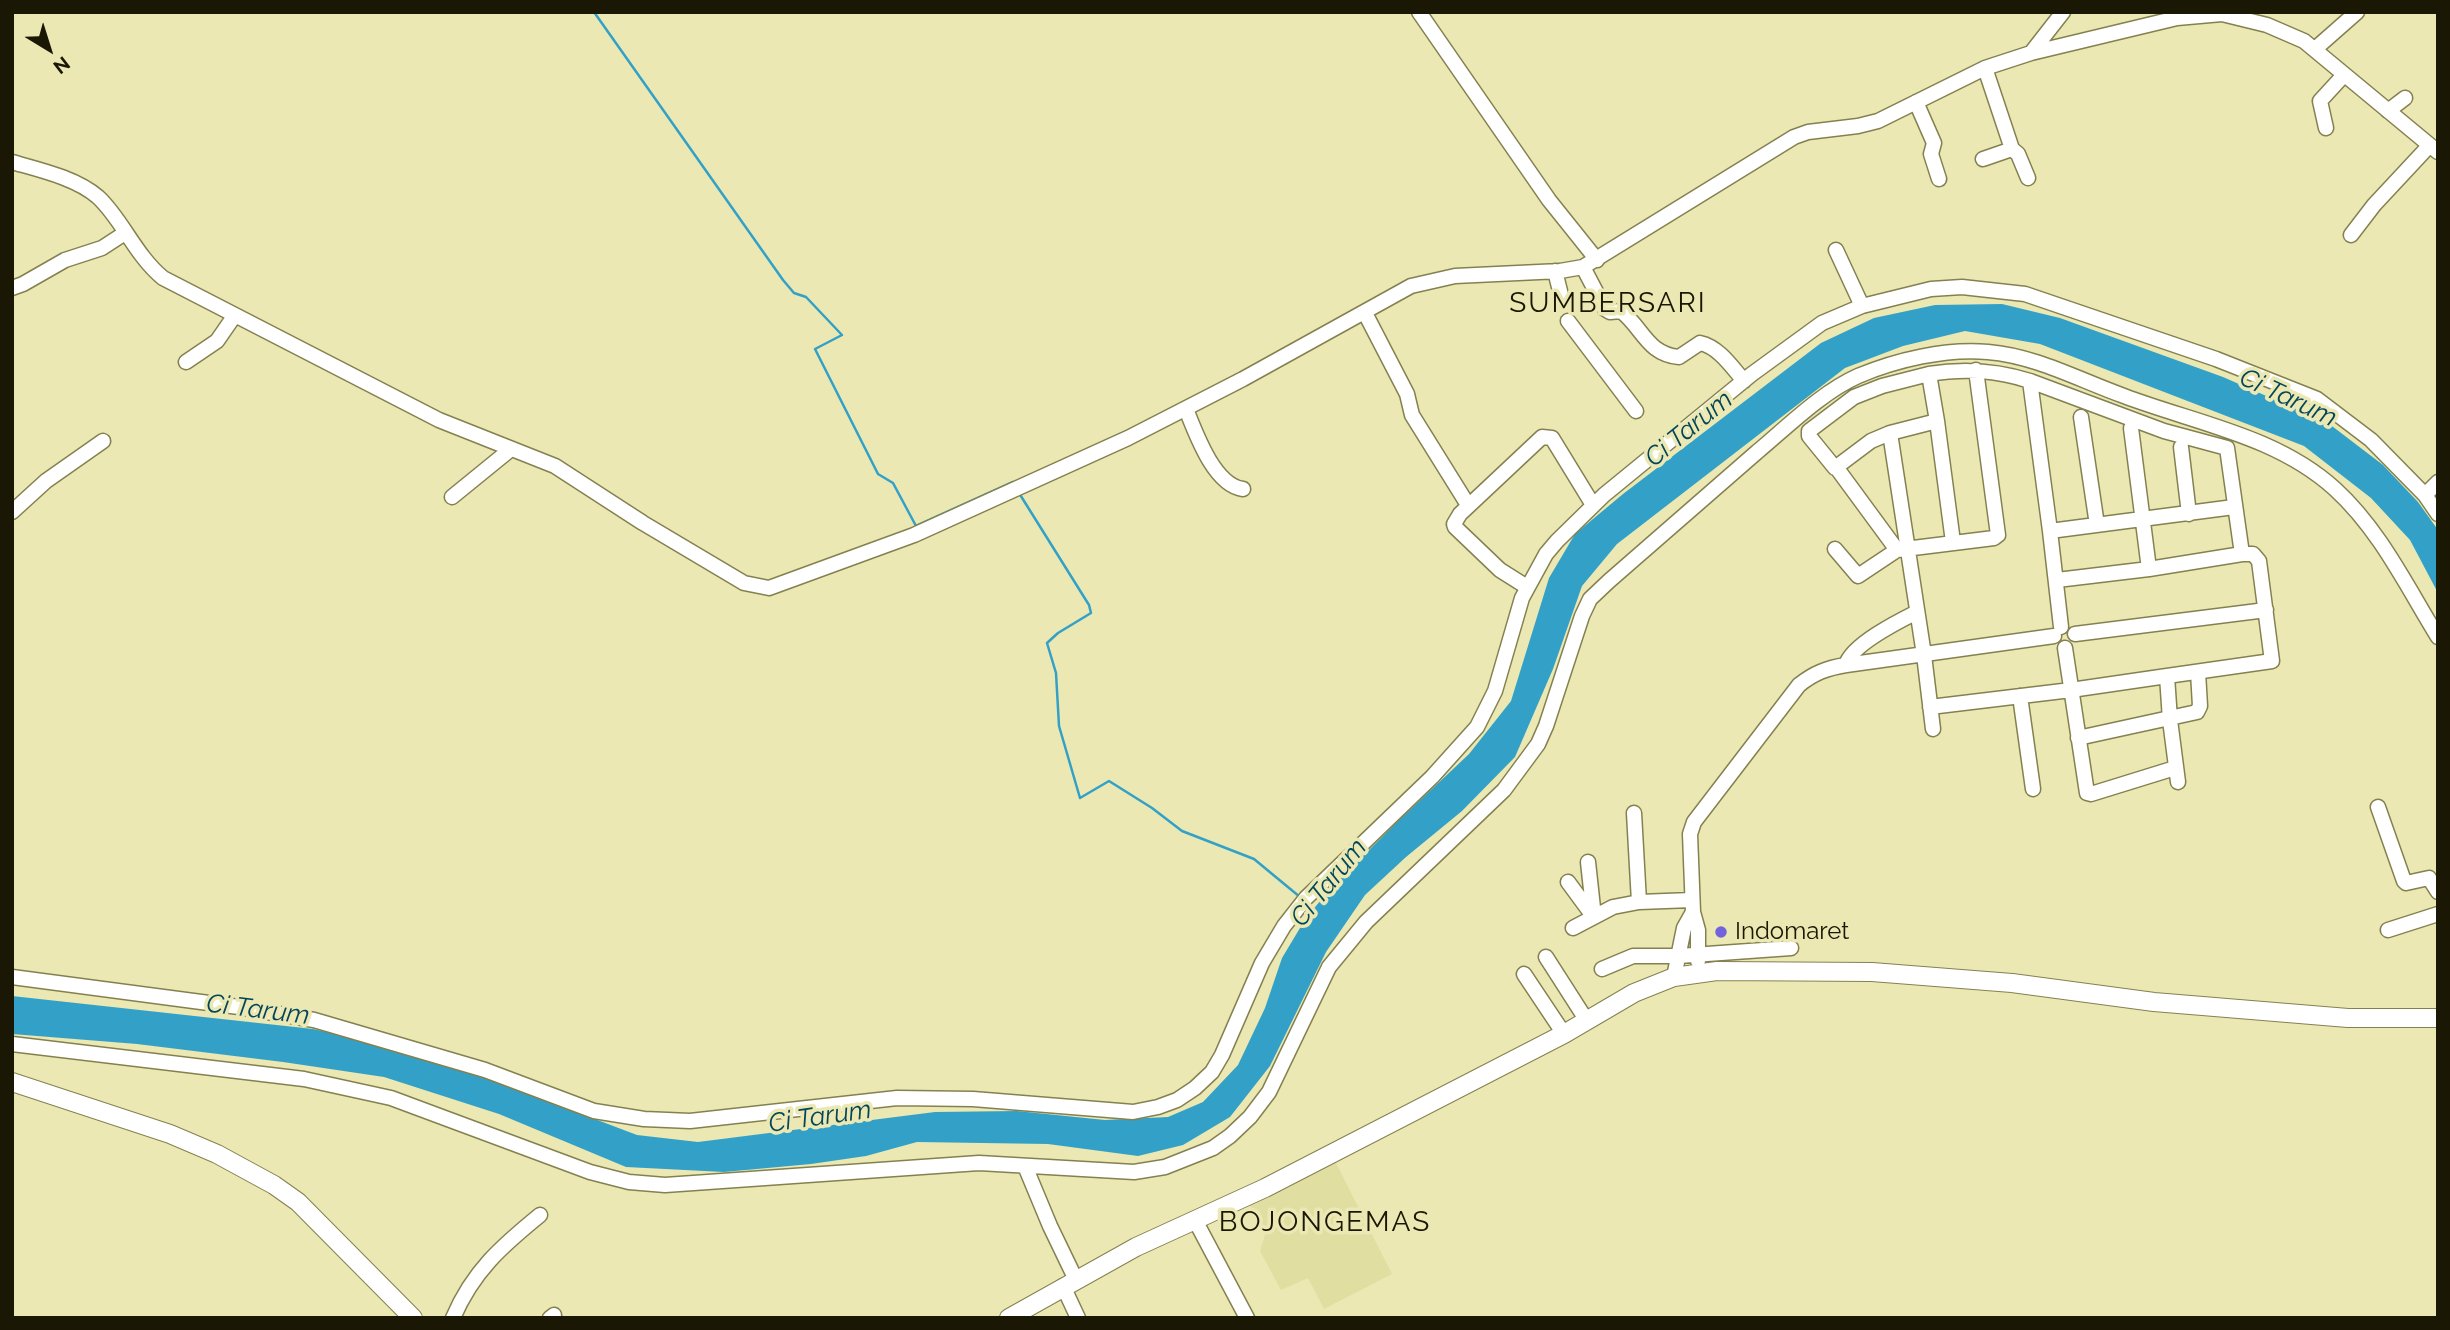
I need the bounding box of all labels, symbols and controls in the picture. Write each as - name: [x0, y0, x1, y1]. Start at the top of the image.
- north arrow: [14, 14, 84, 84]
- text: N: [49, 52, 74, 79]
- district label: SUMBERSARI: [1511, 287, 1705, 321]
- water label: Ci Tarum: [2234, 362, 2342, 434]
- water label: Ci Tarum: [1639, 384, 1739, 474]
- water label: Ci Tarum: [1284, 833, 1374, 933]
- place label: Indomaret: [1735, 918, 1849, 946]
- marker: Indomaret: [1713, 924, 1729, 940]
- water label: Ci Tarum: [205, 988, 311, 1032]
- water label: Ci Tarum: [766, 1094, 874, 1140]
- district label: BOJONGEMAS: [1220, 1206, 1430, 1240]

